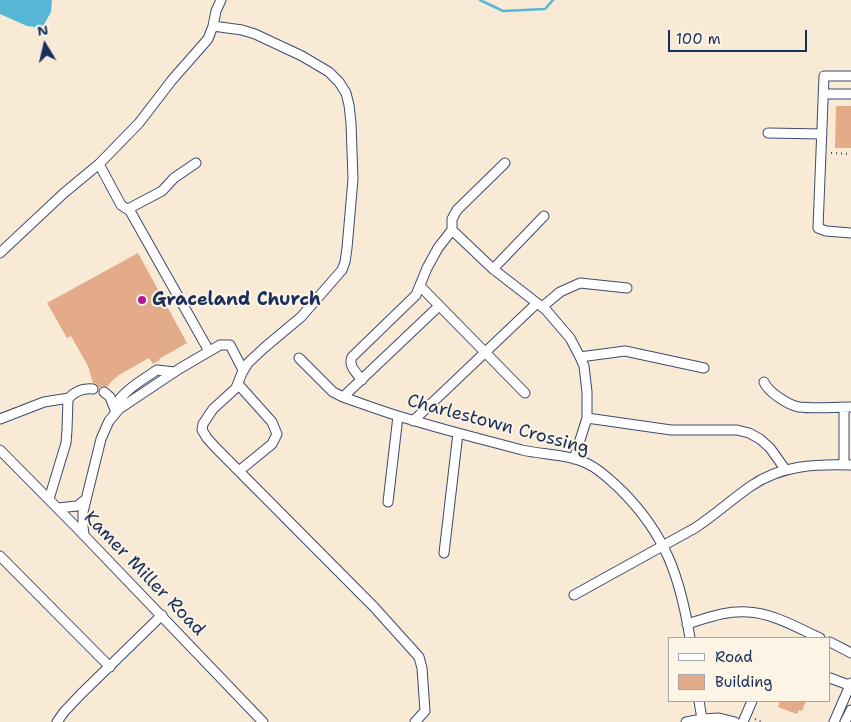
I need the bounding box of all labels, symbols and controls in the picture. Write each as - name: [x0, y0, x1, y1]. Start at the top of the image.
- north arrow: [20, 20, 70, 70]
- text: N: [36, 20, 50, 40]
- scale bar: [671, 20, 810, 52]
- text: 100 m: [676, 29, 721, 49]
- place label: Graceland Church: [152, 289, 321, 311]
- marker: Graceland Church: [136, 294, 148, 306]
- street label: Charlestown Crossing: [405, 390, 591, 460]
- street label: Kamer Miller Road: [79, 507, 209, 641]
- legend: [668, 637, 831, 702]
- text: Road: [715, 647, 753, 667]
- text: Building: [715, 672, 772, 692]

